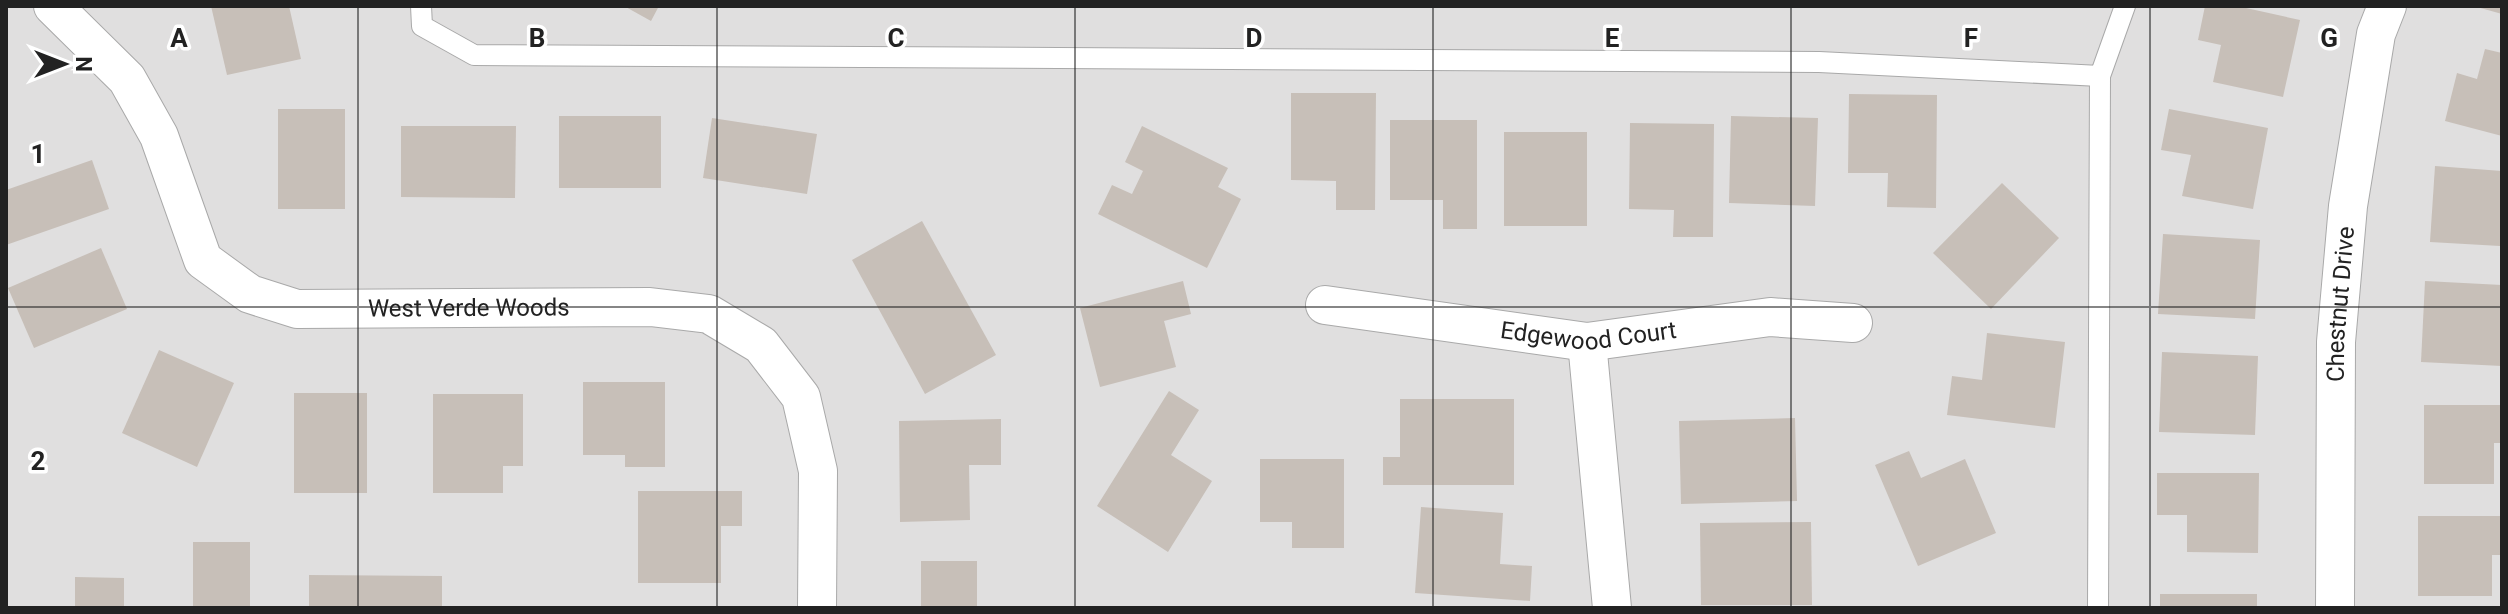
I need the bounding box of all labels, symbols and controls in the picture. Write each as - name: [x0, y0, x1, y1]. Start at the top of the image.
- text: A: [170, 23, 188, 53]
- text: B: [529, 23, 545, 53]
- text: C: [887, 23, 905, 53]
- text: D: [1246, 23, 1262, 53]
- text: E: [1605, 23, 1620, 53]
- text: F: [1964, 23, 1978, 53]
- text: G: [2320, 23, 2338, 53]
- north arrow: [24, 24, 104, 104]
- text: N: [71, 56, 96, 72]
- text: 1: [31, 139, 45, 169]
- street label: Chestnut Drive: [2322, 225, 2360, 382]
- street label: West Verde Woods: [368, 293, 570, 323]
- street label: Edgewood Court: [1499, 316, 1678, 356]
- text: 2: [31, 446, 45, 476]

